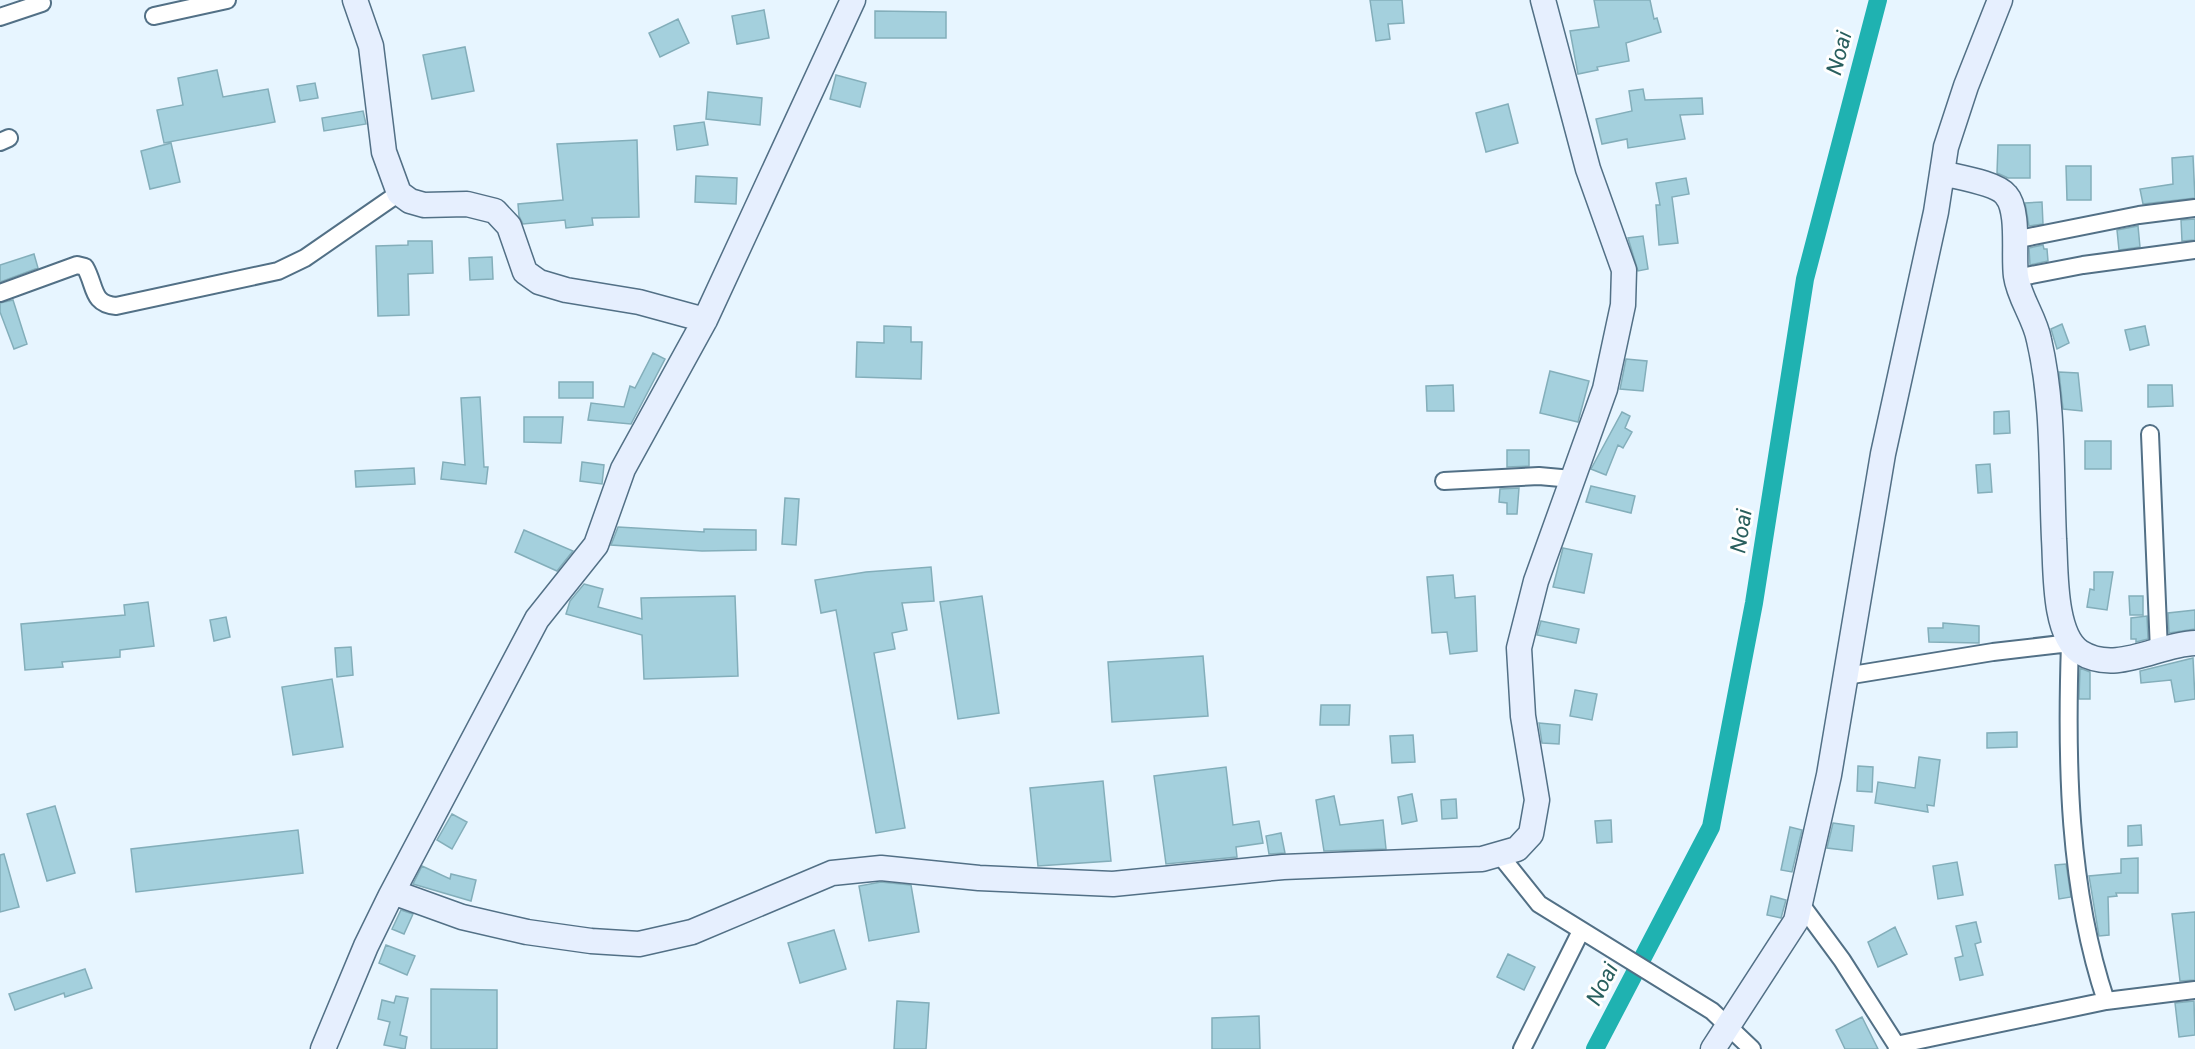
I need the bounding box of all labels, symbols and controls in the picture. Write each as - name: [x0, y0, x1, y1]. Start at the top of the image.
- water label: Noai: [1821, 28, 1857, 78]
- water label: Noai: [1725, 506, 1757, 555]
- water label: Noai: [1581, 958, 1624, 1009]

